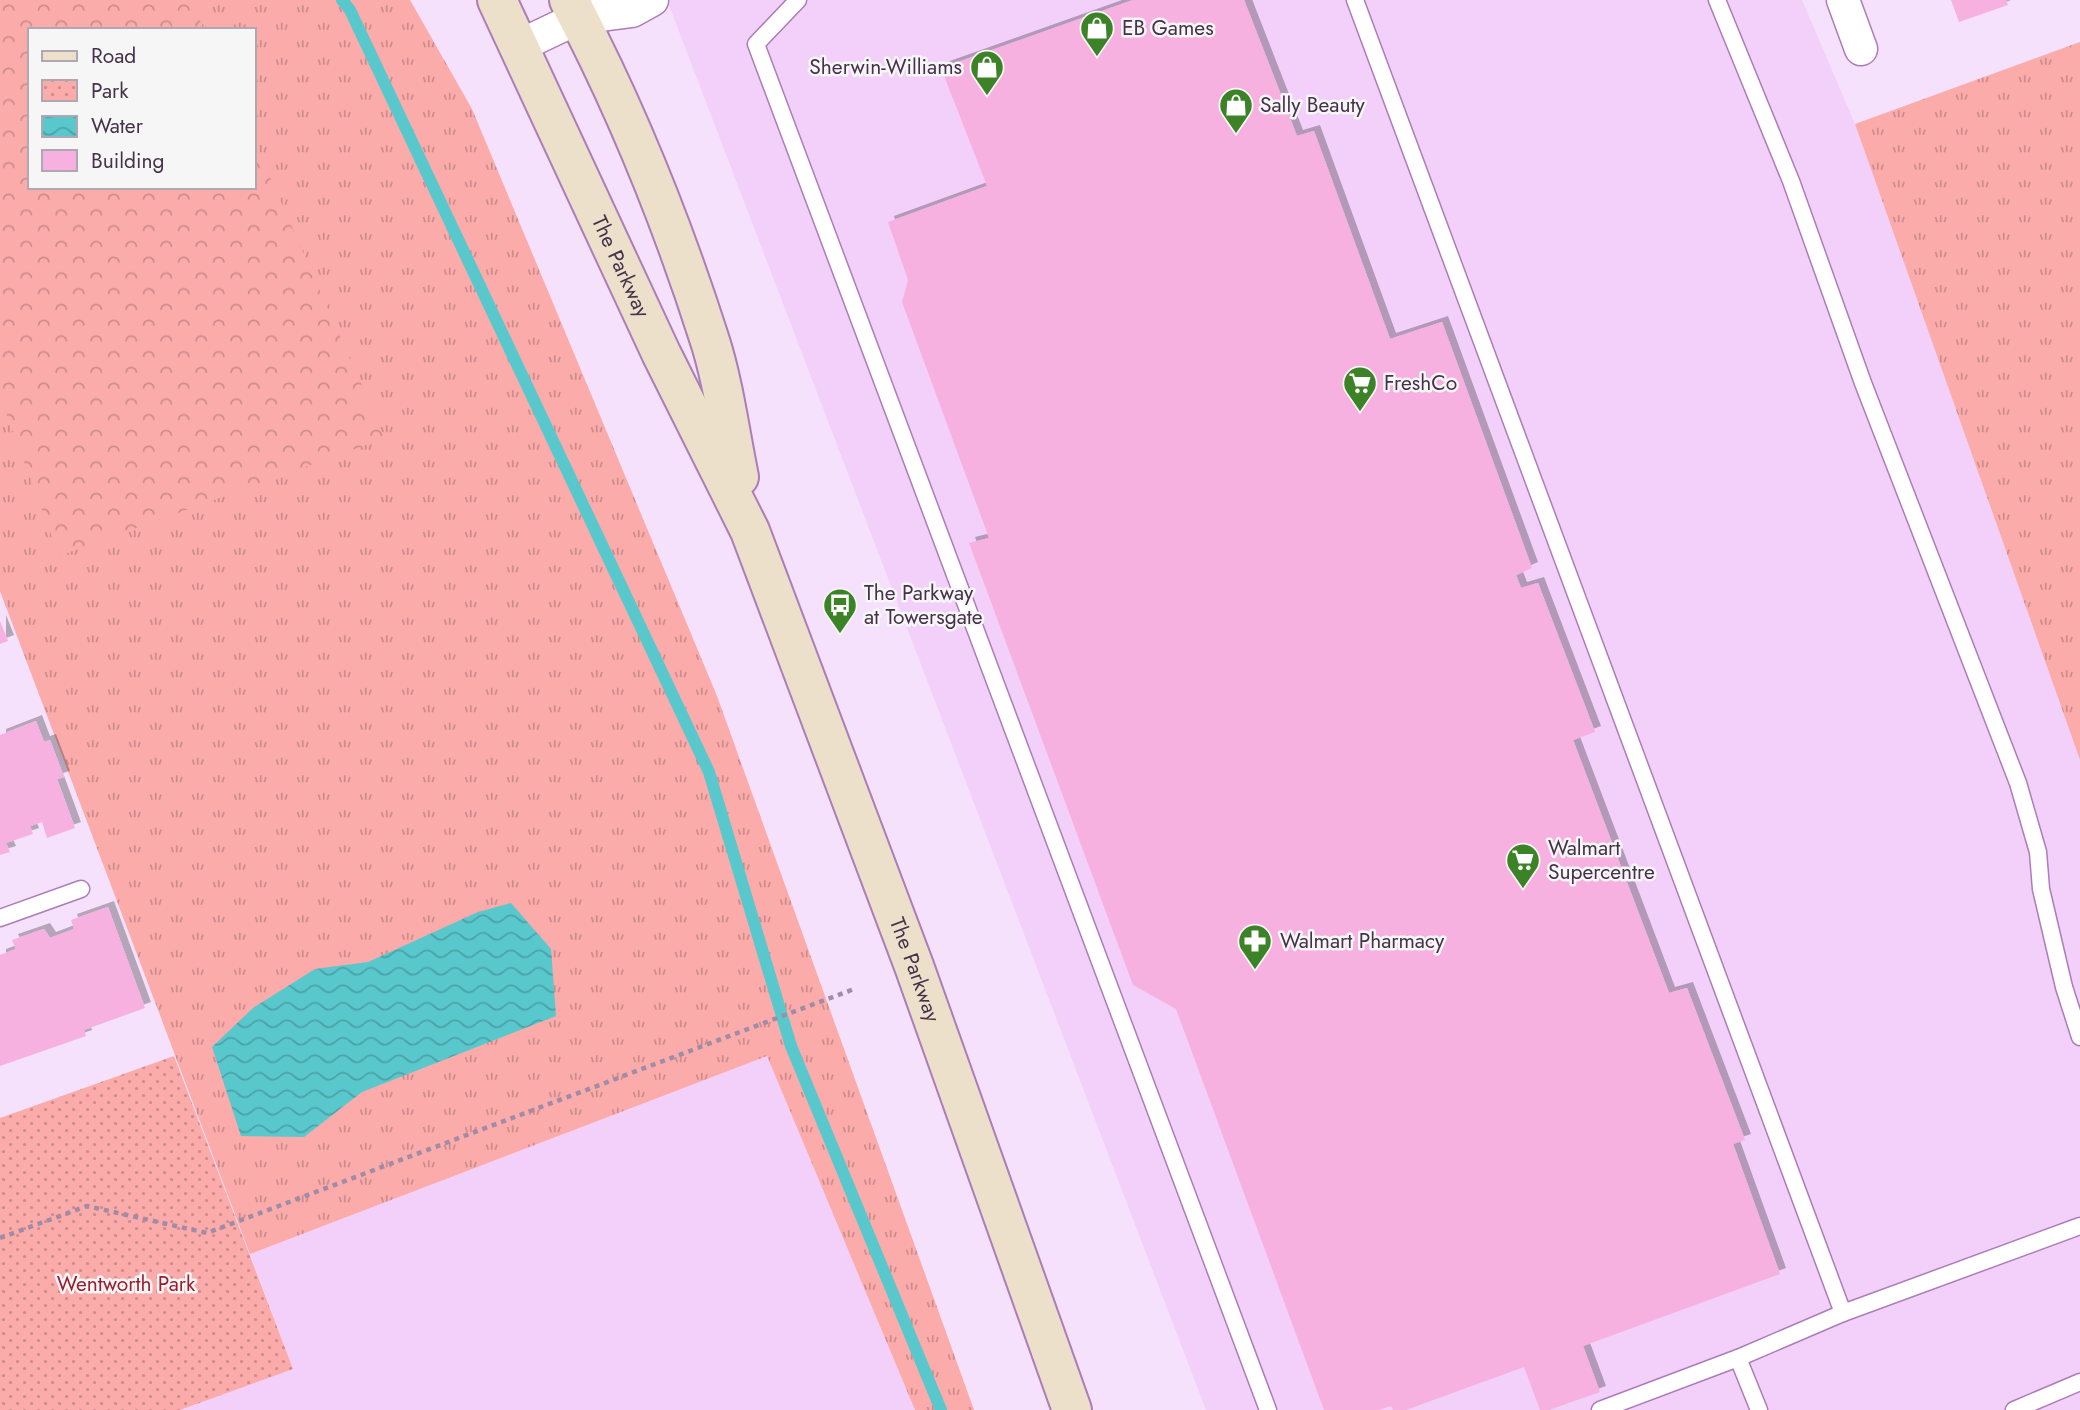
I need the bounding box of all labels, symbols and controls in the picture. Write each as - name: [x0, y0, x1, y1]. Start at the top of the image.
- shop icon: EB Games: [1078, 9, 1116, 58]
- place label: EB Games: [1122, 13, 1214, 43]
- legend: [28, 28, 256, 189]
- text: Road: [91, 41, 136, 71]
- shop icon: Sherwin-Williams: [968, 48, 1006, 97]
- place label: Sherwin-Williams: [809, 52, 962, 82]
- text: Park: [91, 76, 129, 106]
- shop icon: Sally Beauty: [1217, 86, 1255, 135]
- place label: Sally Beauty: [1260, 90, 1366, 120]
- text: Water: [91, 111, 144, 141]
- text: Building: [91, 146, 164, 176]
- street label: The Parkway: [584, 211, 658, 323]
- supermarket icon: FreshCo: [1341, 364, 1379, 413]
- place label: FreshCo: [1384, 368, 1457, 398]
- place label: The Parkway at Towersgate: [864, 578, 983, 632]
- bus stop icon: The Parkway at Towersgate: [821, 586, 859, 635]
- place label: Walmart Supercentre: [1548, 833, 1655, 887]
- supermarket icon: Walmart Supercentre: [1504, 841, 1542, 890]
- street label: The Parkway: [882, 913, 948, 1027]
- pharmacy icon: Walmart Pharmacy: [1236, 922, 1274, 971]
- place label: Walmart Pharmacy: [1280, 926, 1445, 956]
- park label: Wentworth Park: [57, 1269, 196, 1299]

